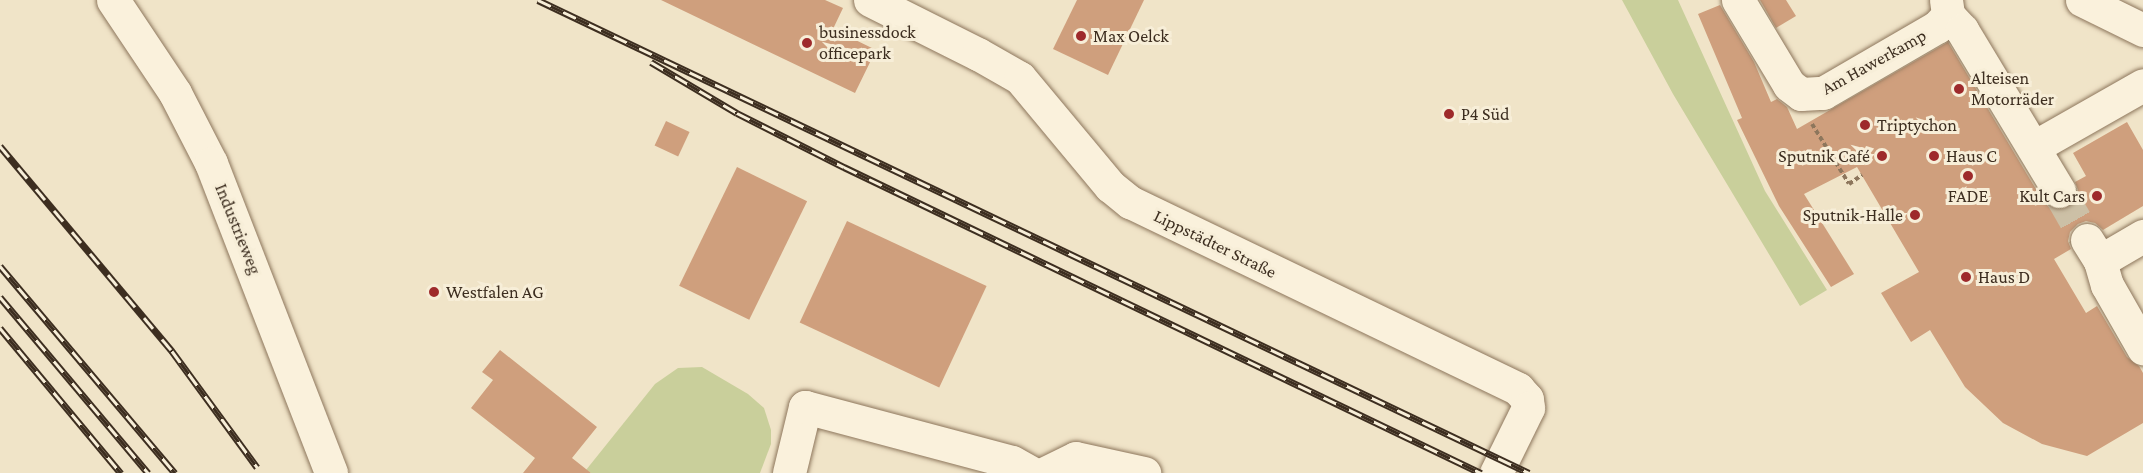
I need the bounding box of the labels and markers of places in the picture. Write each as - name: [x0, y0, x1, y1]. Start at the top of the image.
- place label: businessdock officepark: [819, 22, 916, 64]
- place label: Max Oelck: [1093, 25, 1169, 47]
- marker: Max Oelck: [1074, 29, 1088, 43]
- marker: businessdock officepark: [800, 36, 814, 50]
- place label: Alteisen Motorräder: [1971, 68, 2054, 110]
- marker: Alteisen Motorräder: [1952, 82, 1966, 96]
- place label: P4 Süd: [1461, 103, 1509, 125]
- marker: P4 Süd: [1442, 107, 1456, 121]
- place label: Triptychon: [1877, 114, 1957, 136]
- marker: Triptychon: [1858, 118, 1872, 132]
- place label: Sputnik Café: [1778, 145, 1870, 167]
- place label: Haus C: [1946, 145, 1997, 167]
- marker: Sputnik Café: [1875, 149, 1889, 163]
- marker: Haus C: [1927, 149, 1941, 163]
- marker: FADE: [1961, 169, 1975, 183]
- place label: FADE: [1948, 185, 1988, 207]
- place label: Kult Cars: [2019, 185, 2085, 207]
- marker: Kult Cars: [2090, 189, 2104, 203]
- place label: Sputnik-Halle: [1803, 204, 1903, 226]
- marker: Sputnik-Halle: [1908, 208, 1922, 222]
- place label: Haus D: [1978, 266, 2030, 288]
- marker: Haus D: [1959, 270, 1973, 284]
- place label: Westfalen AG: [446, 281, 544, 303]
- marker: Westfalen AG: [427, 285, 441, 299]

